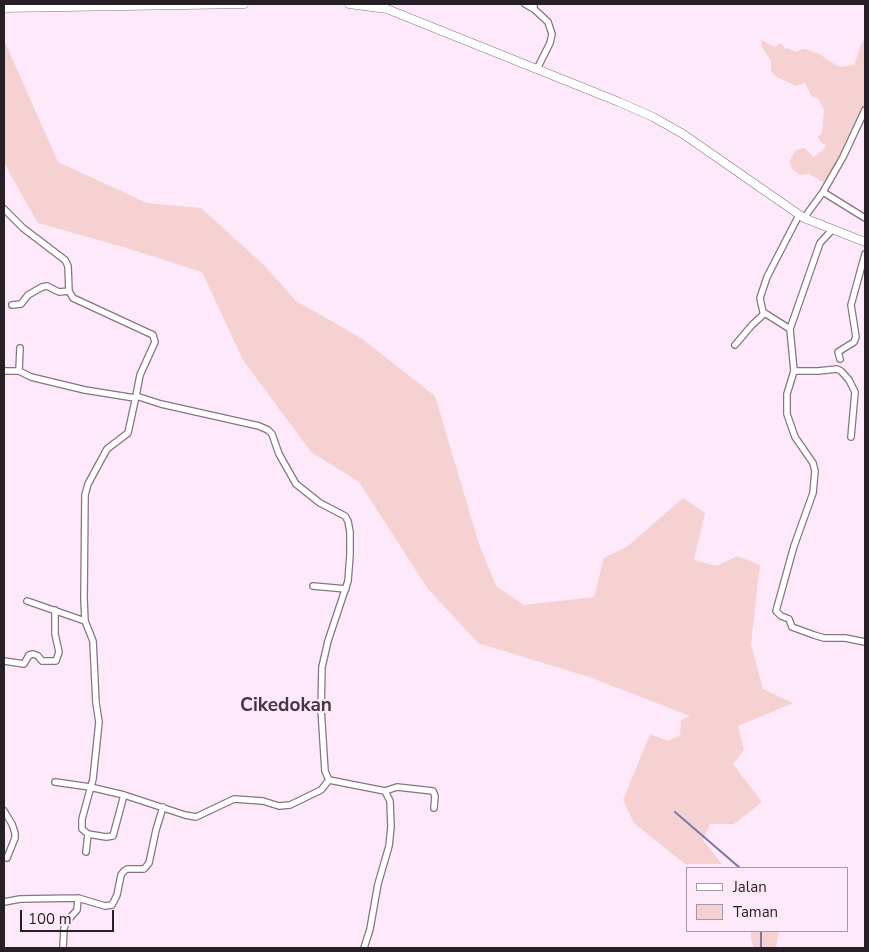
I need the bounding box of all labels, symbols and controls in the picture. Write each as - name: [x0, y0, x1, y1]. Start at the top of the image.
- district label: Cikedokan: [240, 695, 332, 717]
- legend: [686, 867, 849, 932]
- text: Jalan: [733, 877, 767, 897]
- scale bar: [22, 900, 116, 932]
- text: Taman: [733, 902, 778, 922]
- text: 100 m: [28, 909, 72, 929]

